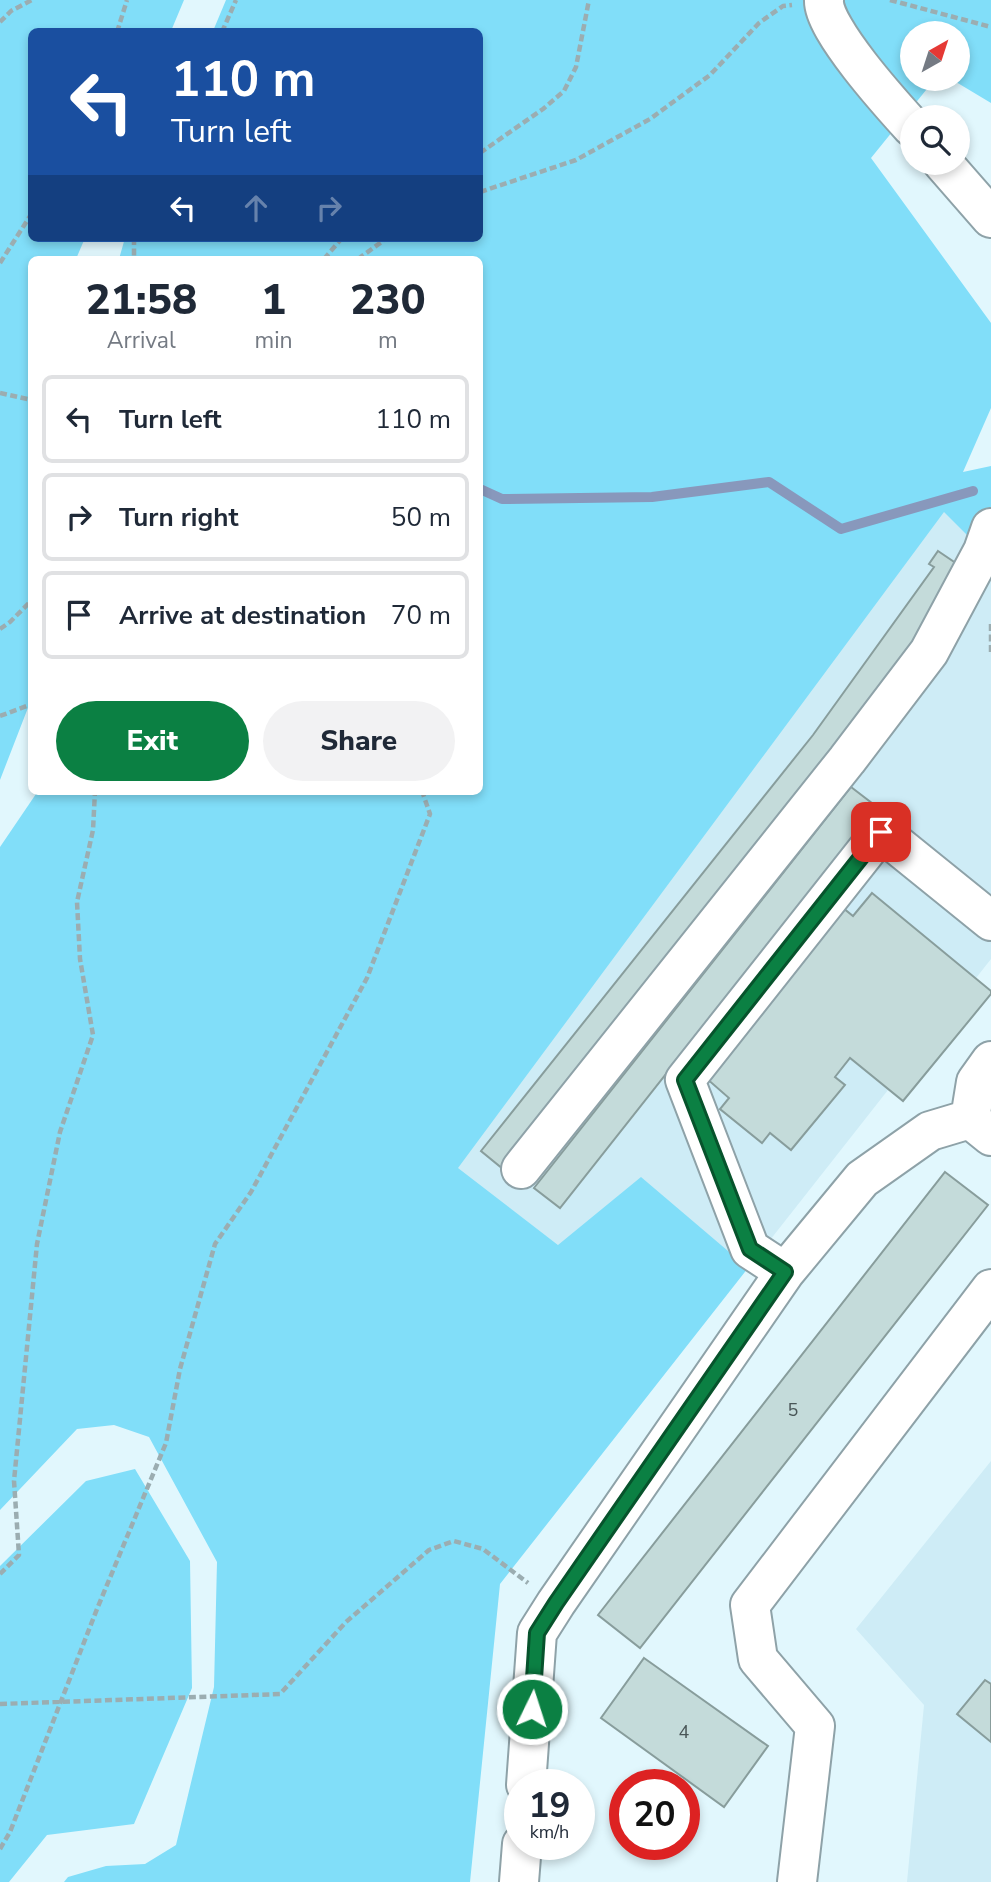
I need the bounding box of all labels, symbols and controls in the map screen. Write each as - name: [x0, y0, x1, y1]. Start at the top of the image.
- north arrow: [900, 21, 970, 91]
- map controls: [900, 21, 970, 175]
- text: 110 m: [171, 46, 315, 113]
- icon: left: [56, 56, 147, 147]
- button: search: [900, 105, 970, 175]
- text: Turn left: [171, 110, 291, 153]
- icon: left: [164, 189, 202, 227]
- icon: ahead: [237, 189, 275, 227]
- icon: right: [310, 189, 348, 227]
- text: 21:58: [85, 272, 197, 329]
- text: 1: [261, 272, 286, 329]
- text: 230: [350, 272, 426, 329]
- text: Arrival: [107, 325, 176, 356]
- text: min: [255, 325, 293, 356]
- text: m: [378, 325, 398, 356]
- icon: left: [60, 400, 98, 438]
- text: Turn left: [119, 402, 222, 437]
- text: 110 m: [375, 402, 451, 437]
- icon: right: [60, 498, 98, 536]
- text: Turn right: [119, 500, 238, 535]
- text: 50 m: [391, 500, 451, 535]
- icon: arrive: [60, 596, 98, 634]
- text: Arrive at destination: [119, 598, 366, 633]
- text: 70 m: [391, 598, 451, 633]
- button: Exit: [56, 701, 249, 781]
- button: Share: [263, 701, 455, 781]
- pin: [851, 802, 911, 862]
- icon: arrive: [862, 813, 900, 851]
- house number: 5: [788, 1398, 798, 1422]
- position arrow: [495, 1672, 569, 1746]
- house number: 4: [679, 1720, 690, 1744]
- speed limit sign: 20: [609, 1769, 700, 1860]
- text: 19: [528, 1782, 571, 1829]
- text: km/h: [530, 1820, 569, 1844]

